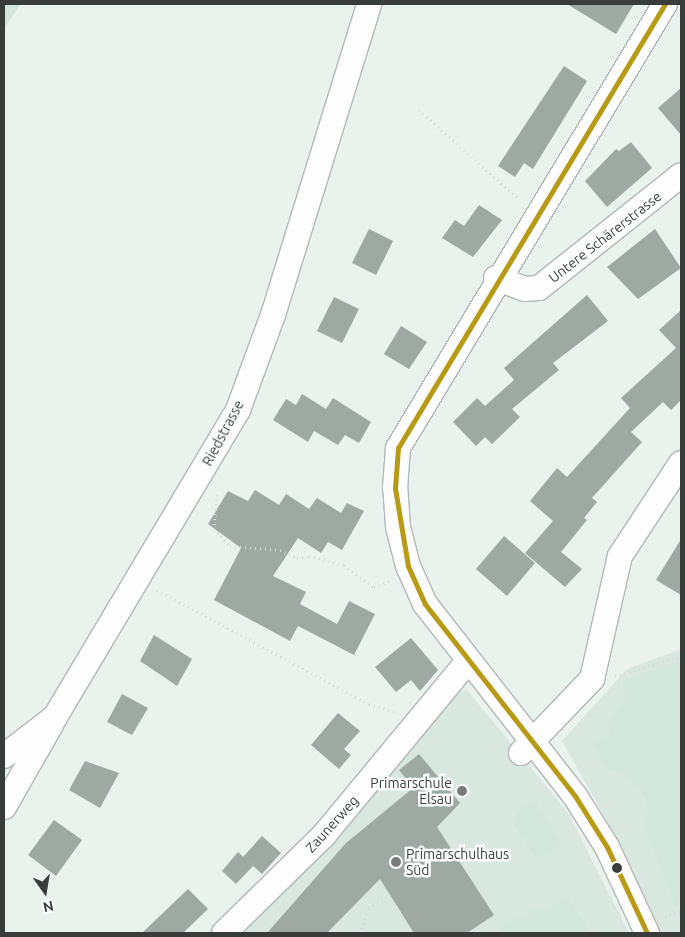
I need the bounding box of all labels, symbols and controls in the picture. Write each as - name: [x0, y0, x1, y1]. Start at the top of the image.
- street label: Untere Schärerstrasse: [545, 188, 665, 286]
- street label: Riedstrasse: [199, 397, 247, 469]
- place label: Primarschule Elsau: [370, 775, 452, 808]
- marker: Primarschule Elsau: [456, 785, 468, 797]
- street label: Zaunerweg: [302, 792, 362, 856]
- place label: Primarschulhaus Süd: [406, 846, 509, 879]
- marker: Primarschulhaus Süd: [390, 856, 402, 868]
- unlabelled marker: [612, 863, 622, 873]
- north arrow: [20, 867, 70, 917]
- text: N: [41, 898, 55, 916]

